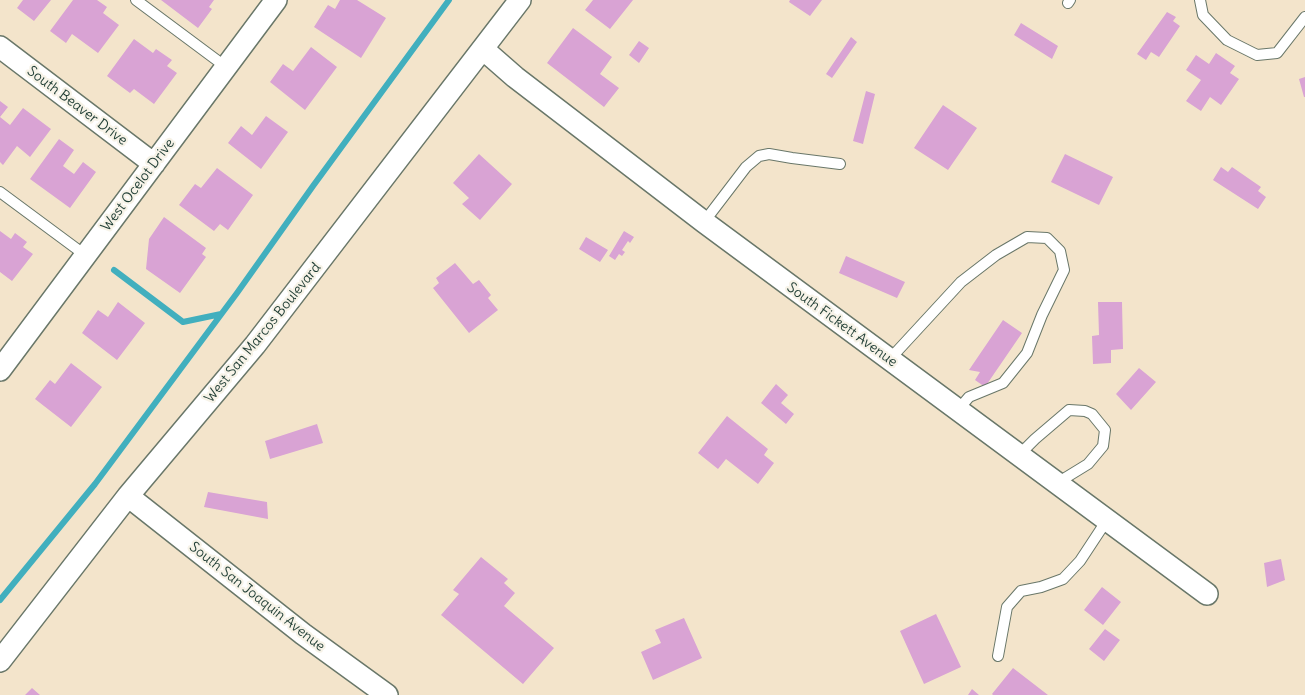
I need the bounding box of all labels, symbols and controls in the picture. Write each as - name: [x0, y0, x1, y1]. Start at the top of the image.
- street label: South Beaver Drive: [24, 63, 130, 149]
- street label: West Ocelot Drive: [98, 135, 178, 235]
- street label: West San Marcos Boulevard: [201, 260, 325, 406]
- street label: South Fickett Avenue: [784, 279, 900, 371]
- street label: South San Joaquin Avenue: [186, 539, 328, 655]

